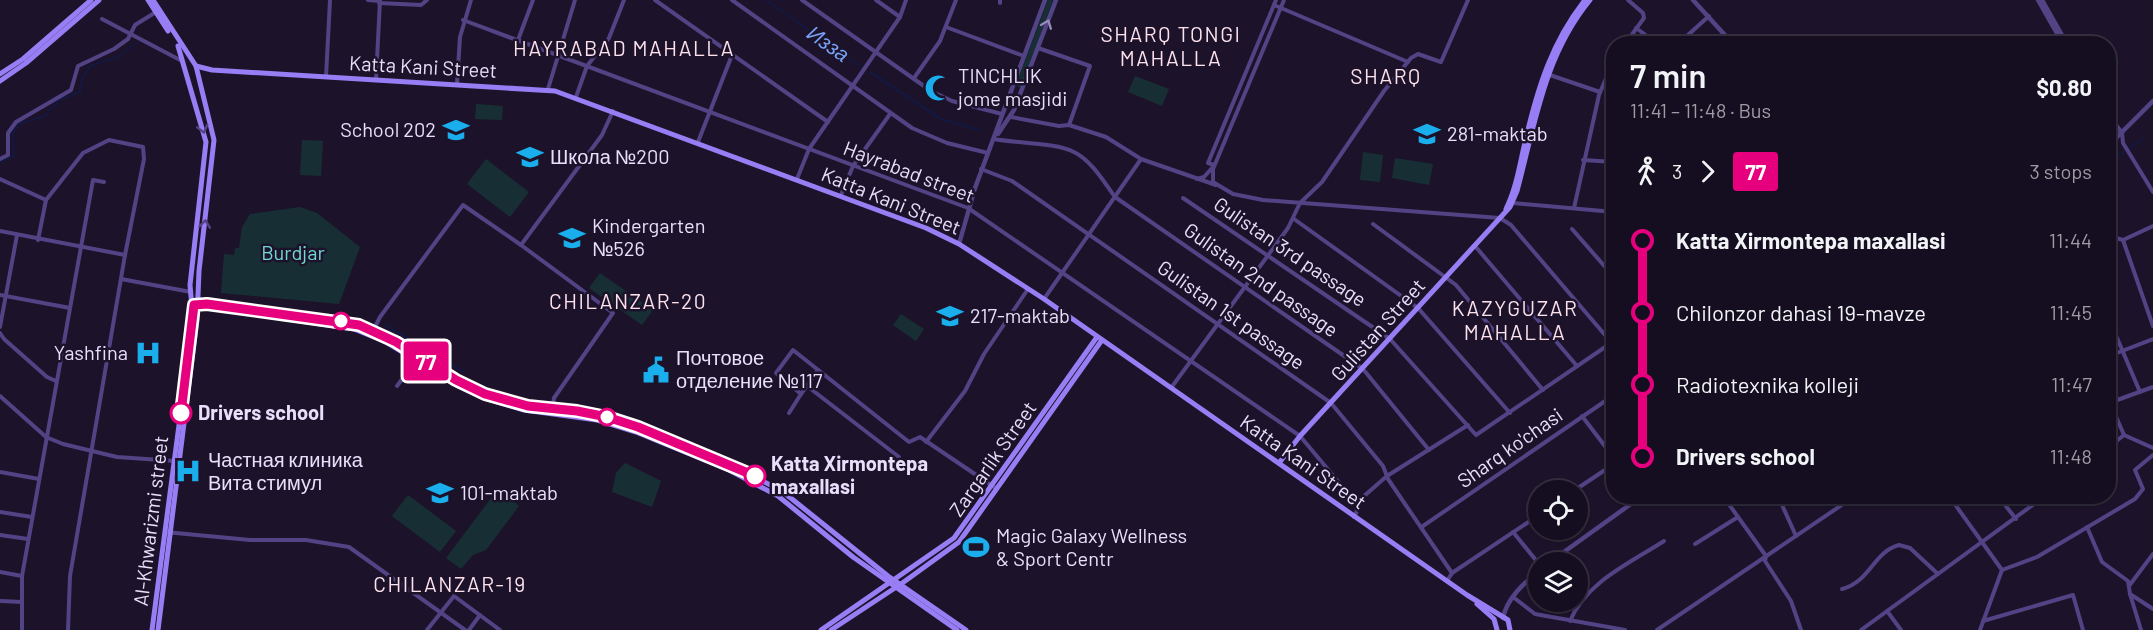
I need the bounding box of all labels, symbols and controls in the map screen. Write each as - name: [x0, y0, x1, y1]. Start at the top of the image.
- water label: Изза: [803, 19, 855, 66]
- one-way arrow: [1040, 19, 1052, 30]
- district label: SHARQ TONGI MAHALLA: [1100, 21, 1242, 70]
- district label: HAYRABAD MAHALLA: [513, 35, 735, 60]
- street label: Katta Kani Street: [348, 50, 498, 82]
- text: 7 min: [1630, 55, 1706, 95]
- place label: TINCHLIK jome masjidi: [957, 63, 1067, 110]
- district label: SHARQ: [1350, 63, 1422, 88]
- mosque icon: TINCHLIK jome masjidi: [923, 73, 953, 103]
- text: $0.80: [2036, 74, 2092, 100]
- text: 11:41 – 11:48 · Bus: [1630, 98, 1771, 122]
- school or university icon: School 202: [441, 115, 471, 145]
- place label: School 202: [340, 117, 436, 141]
- school or university icon: 281-maktab: [1412, 119, 1442, 149]
- place label: 281-maktab: [1447, 121, 1548, 145]
- one-way arrow: [196, 123, 209, 133]
- street label: Hayrabad street: [840, 135, 978, 207]
- school or university icon: Школа №200: [515, 142, 545, 172]
- place label: Школа №200: [550, 144, 670, 168]
- icon: walk: [1630, 155, 1663, 188]
- icon: forward: [1691, 155, 1724, 188]
- text: 3: [1672, 159, 1682, 183]
- text: 77: [1745, 159, 1766, 184]
- text: 3 stops: [2030, 159, 2092, 183]
- street label: Katta Kani Street: [818, 161, 965, 239]
- street label: Gulistan 3rd passage: [1210, 191, 1371, 311]
- place label: Kindergarten №526: [592, 213, 705, 260]
- street label: Gulistan 2nd passage: [1180, 217, 1343, 341]
- one-way arrow: [198, 220, 211, 229]
- school or university icon: Kindergarten №526: [557, 223, 587, 253]
- text: Katta Xirmontepa maxallasi: [1676, 227, 1946, 253]
- text: 11:44: [2049, 228, 2092, 252]
- park label: Burdjar: [261, 240, 325, 264]
- street label: Gulistan 1st passage: [1153, 254, 1310, 374]
- street label: Gulistan Street: [1325, 273, 1429, 385]
- district label: CHILANZAR-20: [549, 288, 707, 313]
- district label: KAZYGUZAR MAHALLA: [1452, 295, 1578, 344]
- text: Chilonzor dahasi 19-mavze: [1676, 299, 1926, 325]
- text: 11:45: [2050, 300, 2092, 324]
- school or university icon: 217-maktab: [935, 301, 965, 331]
- place label: 217-maktab: [970, 303, 1070, 327]
- unlabelled marker: [332, 312, 350, 330]
- hospital icon: Yashfina: [133, 338, 163, 368]
- place label: Yashfina: [54, 340, 128, 364]
- line badge: 77: [399, 342, 453, 380]
- place label: Почтовое отделение №117: [676, 345, 823, 392]
- text: 77: [416, 349, 436, 374]
- public building icon: Почтовое отделение №117: [641, 355, 671, 385]
- text: Radiotexnika kolleji: [1676, 371, 1859, 397]
- text: 11:47: [2051, 372, 2092, 396]
- street label: Zargarlik Street: [944, 396, 1041, 521]
- place label: Drivers school: [198, 400, 324, 424]
- marker: Drivers school: [170, 402, 192, 424]
- street label: Sharq ko'chasi: [1452, 402, 1567, 492]
- unlabelled marker: [598, 408, 616, 426]
- street label: Katta Kani Street: [1236, 409, 1371, 513]
- street label: Al-Khwarizmi street: [128, 434, 172, 607]
- text: Drivers school: [1676, 443, 1815, 469]
- text: 11:48: [2050, 444, 2092, 468]
- place label: Частная клиника Вита стимул: [208, 447, 364, 494]
- place label: Katta Xirmontepa maxallasi: [771, 451, 928, 498]
- hospital icon: Частная клиника Вита стимул: [173, 456, 203, 486]
- marker: Katta Xirmontepa maxallasi: [744, 465, 766, 487]
- school or university icon: 101-maktab: [425, 478, 455, 508]
- place label: 101-maktab: [460, 480, 558, 504]
- map controls: [1528, 480, 1588, 612]
- button: locate: [1528, 480, 1588, 540]
- place label: Magic Galaxy Wellness & Sport Centr: [996, 523, 1187, 570]
- sports icon: Magic Galaxy Wellness & Sport Centr: [961, 532, 991, 562]
- button: layers: [1528, 552, 1588, 612]
- district label: CHILANZAR-19: [373, 571, 527, 596]

